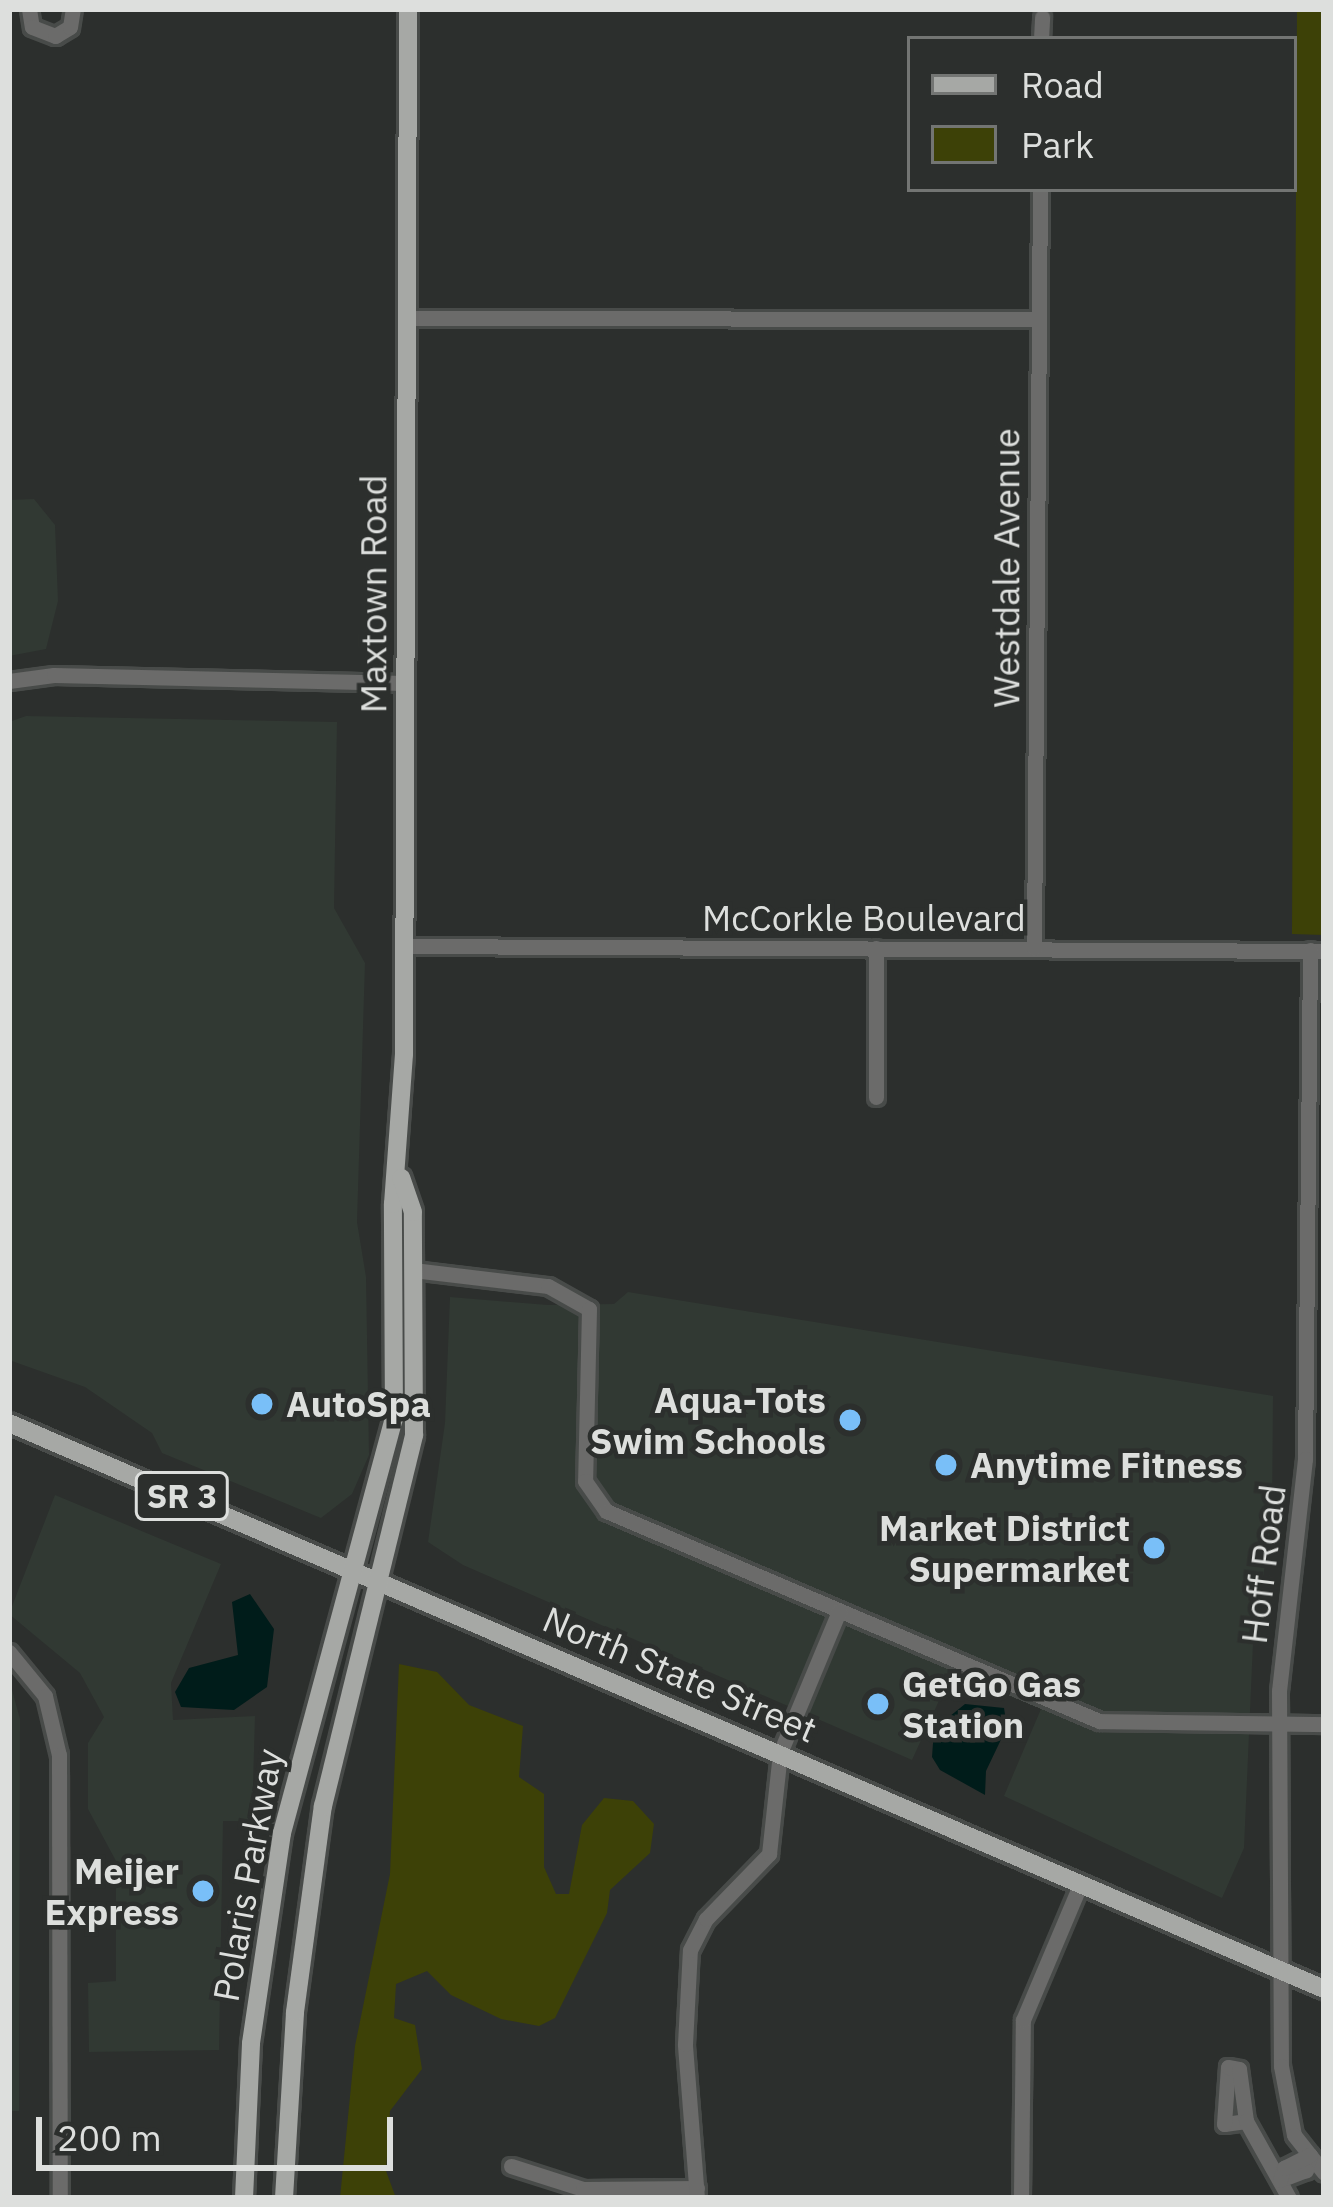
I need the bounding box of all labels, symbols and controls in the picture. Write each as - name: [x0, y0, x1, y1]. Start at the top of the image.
- legend: [907, 36, 1297, 192]
- text: Road: [1021, 61, 1104, 108]
- text: Park: [1021, 121, 1094, 168]
- street label: Westdale Avenue: [984, 428, 1028, 708]
- street label: Maxtown Road: [351, 475, 395, 713]
- street label: McCorkle Boulevard: [702, 896, 1026, 940]
- place label: Aqua-Tots Swim Schools: [590, 1377, 826, 1462]
- place label: AutoSpa: [286, 1382, 431, 1426]
- marker: AutoSpa: [249, 1391, 275, 1417]
- marker: Aqua-Tots Swim Schools: [837, 1407, 863, 1433]
- place label: Anytime Fitness: [970, 1443, 1243, 1487]
- marker: Anytime Fitness: [933, 1452, 959, 1478]
- road number: SR 3: [134, 1469, 230, 1523]
- street label: Hoff Road: [1232, 1482, 1294, 1646]
- place label: Market District Supermarket: [879, 1505, 1130, 1590]
- marker: Market District Supermarket: [1141, 1535, 1167, 1561]
- street label: North State Street: [537, 1597, 823, 1751]
- place label: GetGo Gas Station: [902, 1661, 1081, 1746]
- marker: GetGo Gas Station: [865, 1691, 891, 1717]
- street label: Polaris Parkway: [204, 1745, 290, 2005]
- place label: Meijer Express: [44, 1848, 179, 1933]
- marker: Meijer Express: [190, 1878, 216, 1904]
- scale bar: [42, 2093, 399, 2167]
- text: 200 m: [57, 2114, 162, 2161]

